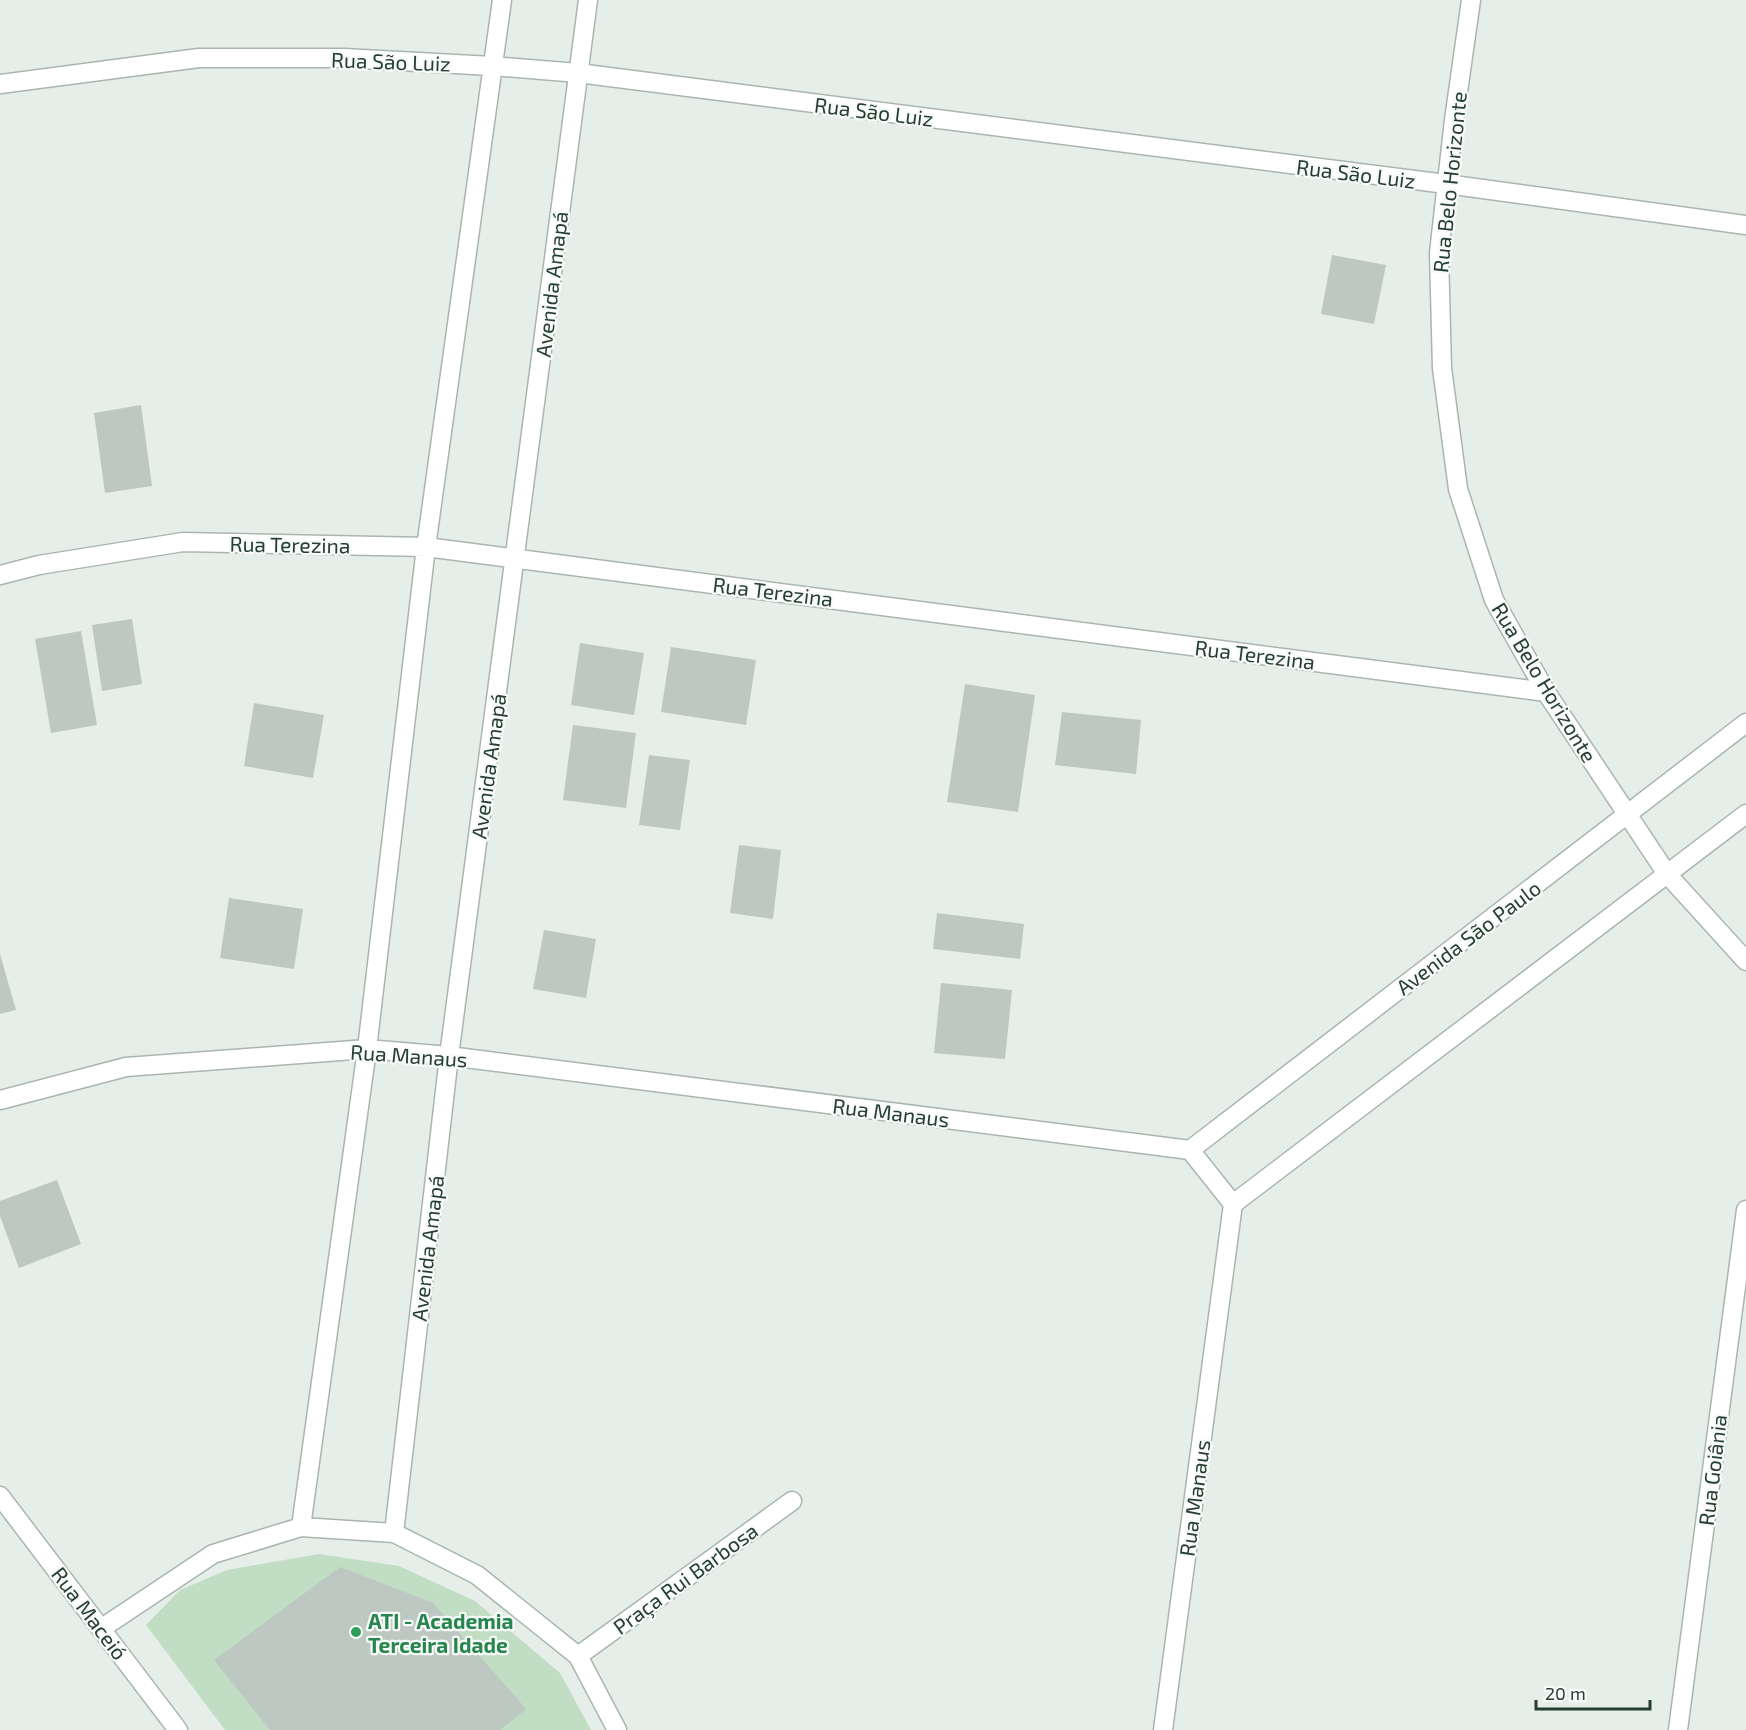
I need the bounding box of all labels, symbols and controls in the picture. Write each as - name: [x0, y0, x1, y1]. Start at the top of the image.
- street label: Rua São Luiz: [331, 46, 451, 76]
- street label: Rua Belo Horizonte: [1427, 90, 1471, 274]
- street label: Rua São Luiz: [813, 91, 935, 131]
- street label: Rua São Luiz: [1295, 153, 1417, 193]
- street label: Avenida Amapá: [530, 210, 572, 358]
- street label: Rua Terezina: [229, 530, 351, 558]
- street label: Rua Terezina: [711, 571, 835, 611]
- street label: Rua Belo Horizonte: [1487, 598, 1603, 766]
- street label: Rua Terezina: [1193, 634, 1317, 674]
- street label: Avenida Amapá: [465, 692, 511, 840]
- street label: Avenida São Paulo: [1391, 875, 1545, 999]
- street label: Rua Manaus: [350, 1038, 468, 1072]
- street label: Rua Manaus: [831, 1092, 951, 1132]
- street label: Avenida Amapá: [406, 1174, 448, 1322]
- street label: Rua Goiânia: [1693, 1413, 1731, 1527]
- street label: Rua Manaus: [1173, 1438, 1215, 1558]
- street label: Praça Rui Barbosa: [608, 1517, 763, 1640]
- street label: Rua Maceió: [47, 1562, 133, 1664]
- place label: ATI - Academia Terceira Idade: [368, 1608, 514, 1657]
- marker: ATI - Academia Terceira Idade: [349, 1625, 363, 1639]
- scale bar: [1536, 1673, 1650, 1711]
- text: 20 m: [1545, 1682, 1586, 1704]

